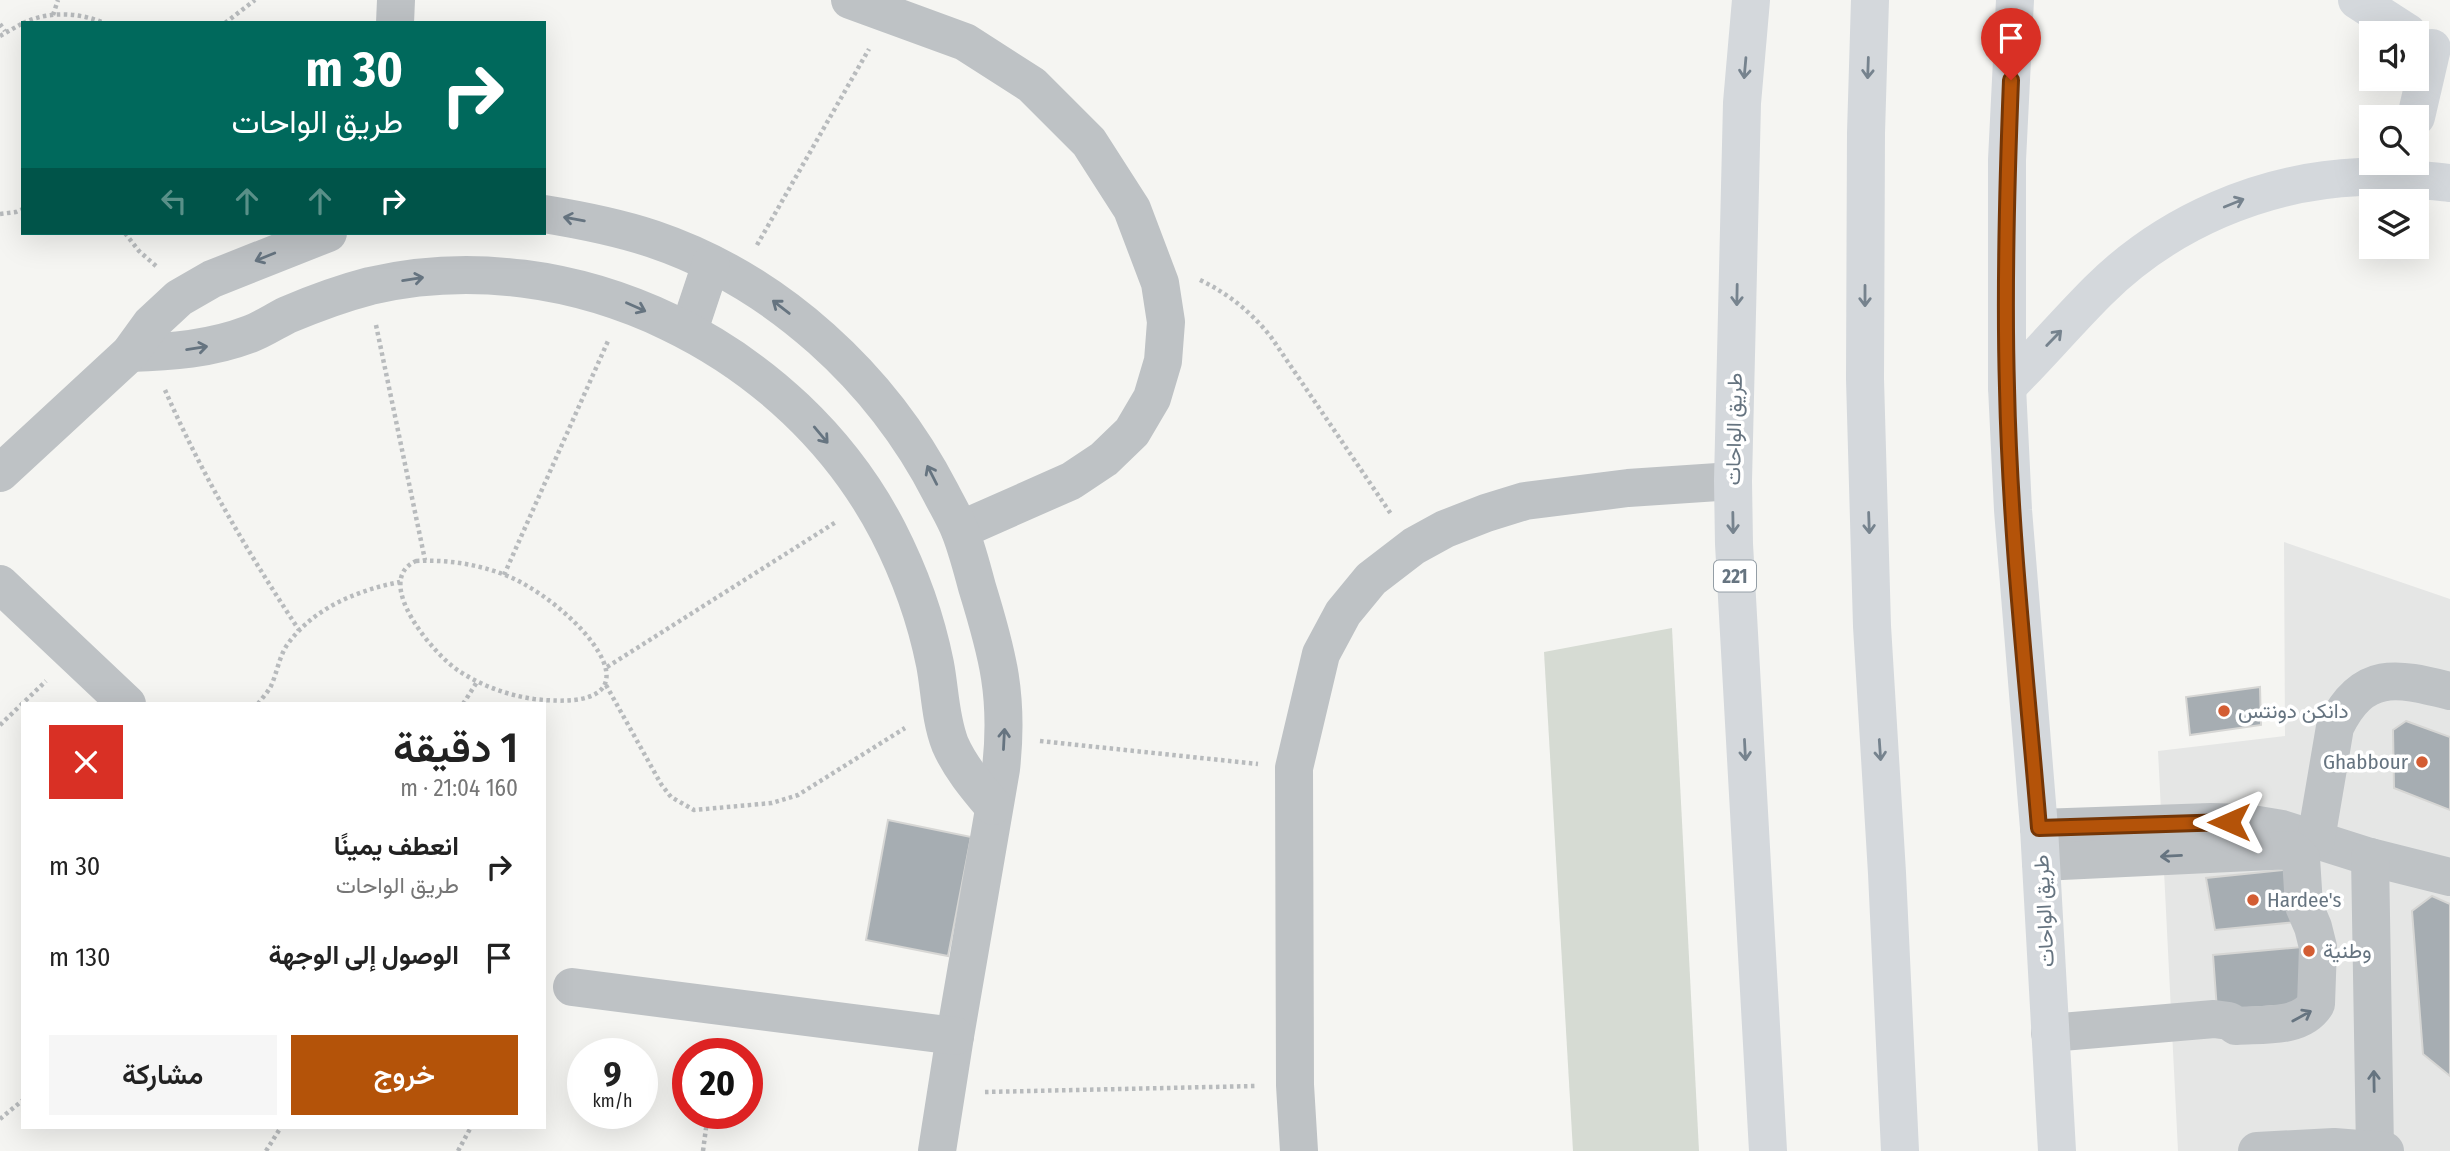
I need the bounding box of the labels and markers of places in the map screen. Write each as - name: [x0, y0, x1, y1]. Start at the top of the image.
- pin: [1981, 8, 2041, 80]
- place label: دانكن دونتس: [2238, 698, 2349, 724]
- marker: دانكن دونتس: [2216, 703, 2232, 719]
- place label: Ghabbour: [2323, 749, 2409, 775]
- marker: Ghabbour: [2414, 754, 2430, 770]
- place label: Hardee's: [2267, 887, 2342, 913]
- marker: Hardee's: [2245, 892, 2261, 908]
- place label: وطنية: [2323, 938, 2372, 964]
- marker: وطنية: [2301, 943, 2317, 959]

